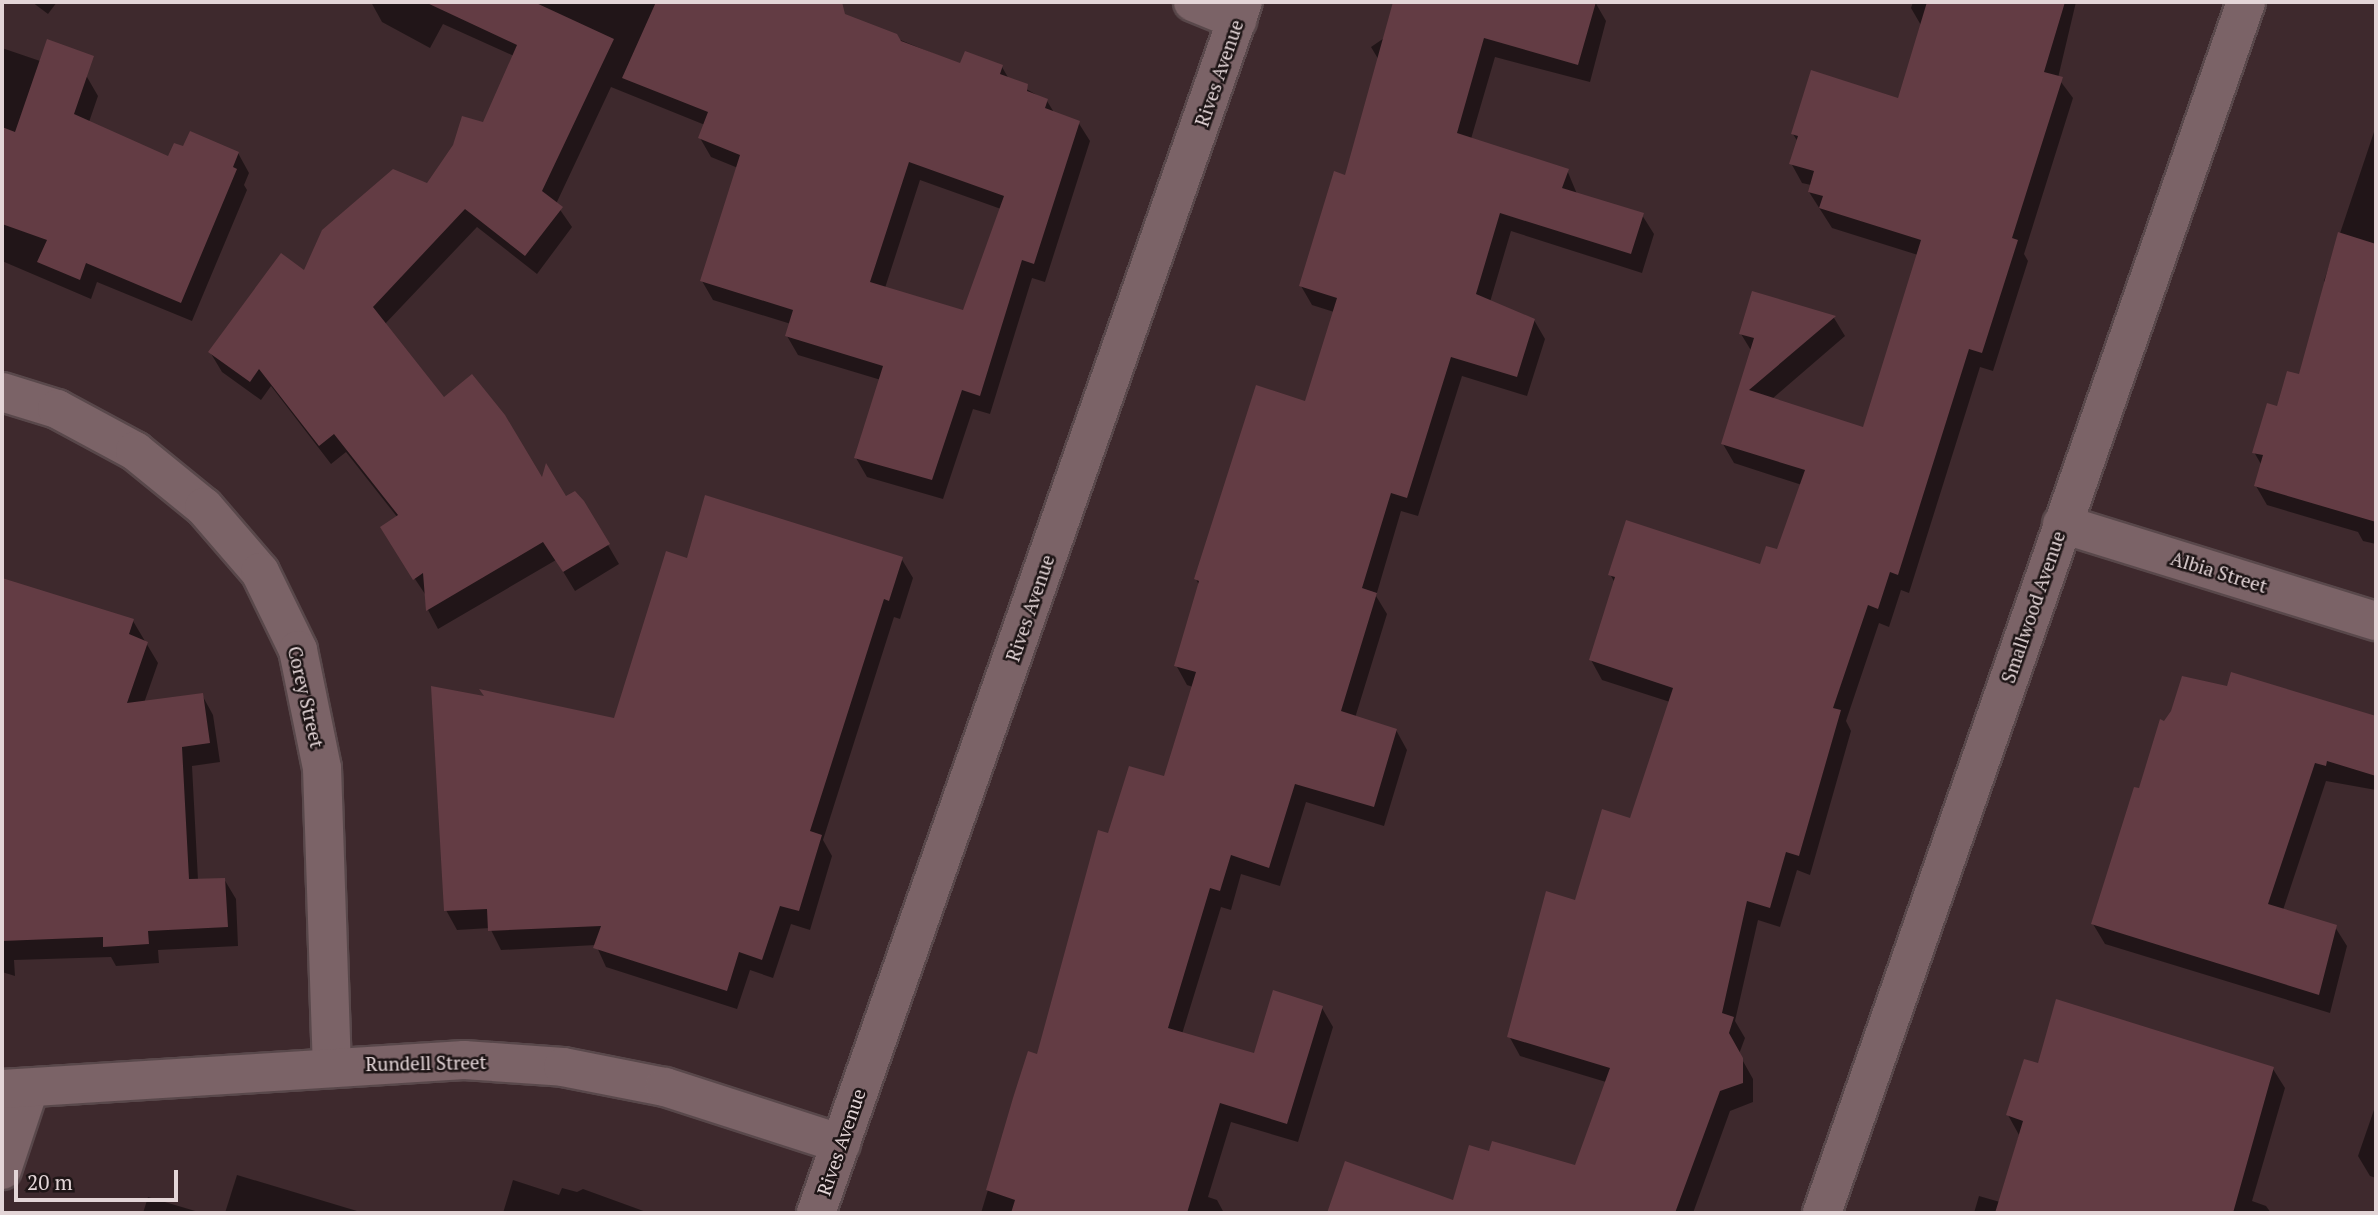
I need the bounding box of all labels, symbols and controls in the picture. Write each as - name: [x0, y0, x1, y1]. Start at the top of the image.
- street label: Rives Avenue: [1190, 16, 1248, 130]
- street label: Smallwood Avenue: [1996, 528, 2070, 686]
- street label: Albia Street: [2168, 547, 2270, 597]
- street label: Rives Avenue: [1001, 551, 1059, 665]
- street label: Corey Street: [283, 644, 329, 750]
- street label: Rundell Street: [365, 1051, 487, 1075]
- street label: Rives Avenue: [812, 1085, 870, 1199]
- scale bar: [18, 1156, 182, 1200]
- text: 20 m: [27, 1168, 73, 1196]

